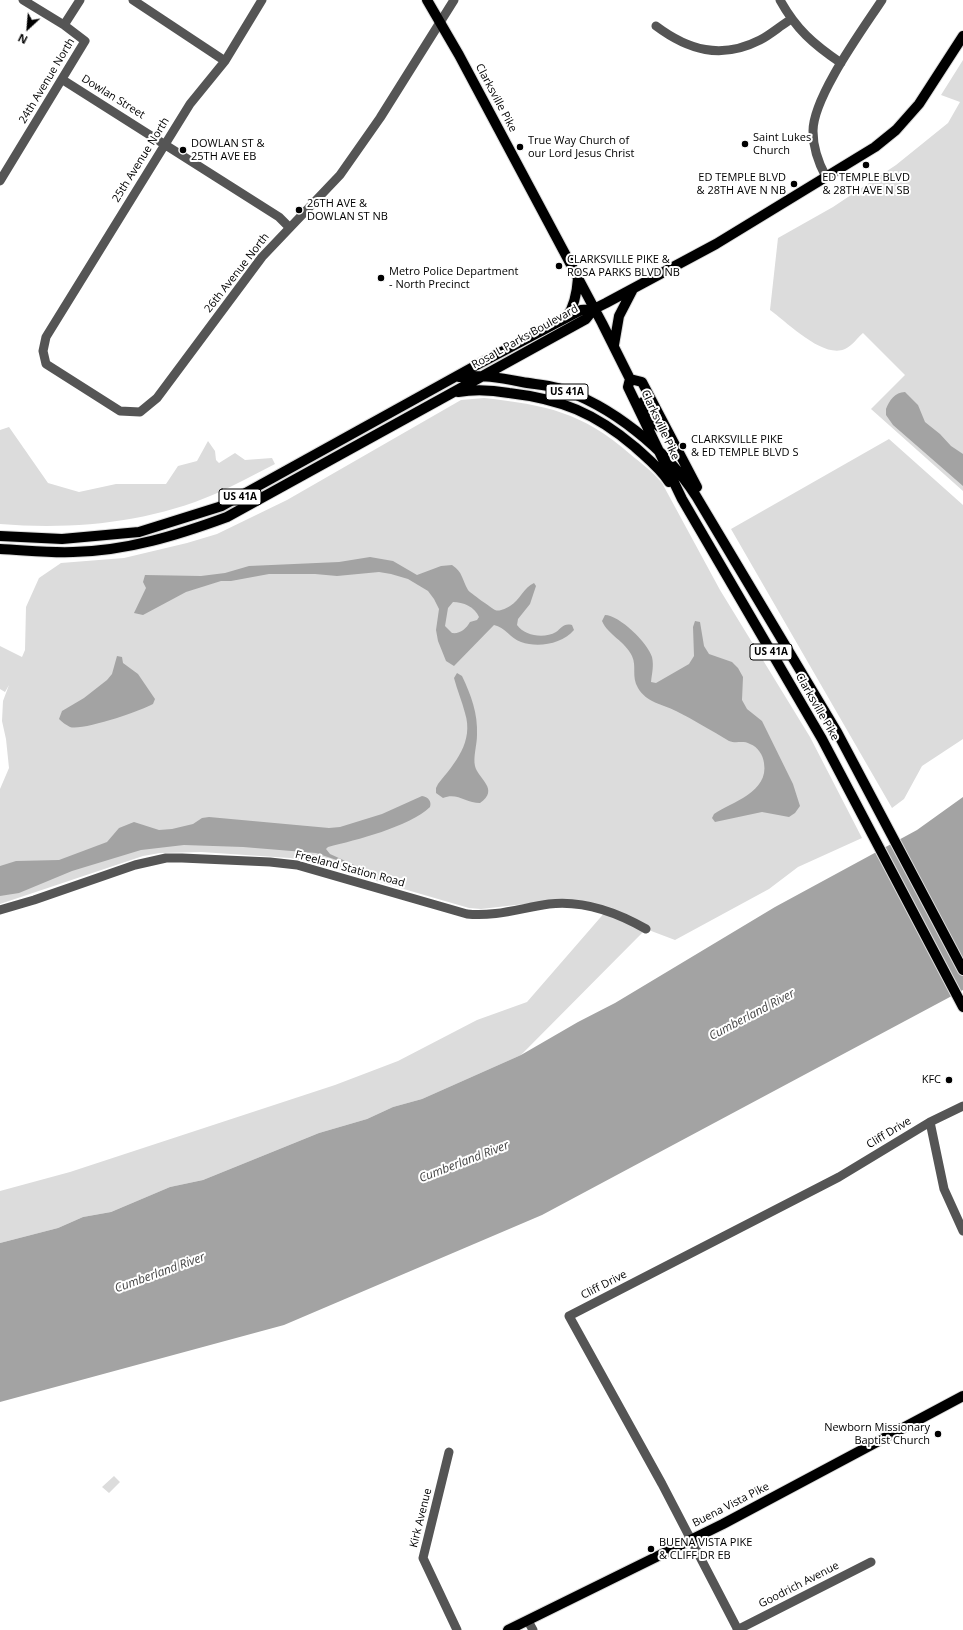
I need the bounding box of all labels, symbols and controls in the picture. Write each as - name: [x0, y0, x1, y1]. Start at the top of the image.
- north arrow: [8, 8, 48, 48]
- street label: 24th Avenue North: [16, 36, 78, 126]
- street label: Clarksville Pike: [472, 62, 520, 134]
- street label: Dowlan Street: [79, 72, 147, 122]
- street label: 25th Avenue North: [110, 115, 172, 205]
- place label: Saint Lukes Church: [753, 131, 811, 157]
- place label: True Way Church of our Lord Jesus Christ: [528, 134, 634, 160]
- place label: DOWLAN ST & 25TH AVE EB: [191, 137, 264, 163]
- marker: Saint Lukes Church: [740, 139, 750, 149]
- marker: True Way Church of our Lord Jesus Christ: [515, 142, 525, 152]
- marker: DOWLAN ST & 25TH AVE EB: [178, 145, 188, 155]
- marker: ED TEMPLE BLVD & 28TH AVE N SB: [861, 160, 871, 170]
- place label: ED TEMPLE BLVD & 28TH AVE N NB: [697, 171, 786, 197]
- place label: ED TEMPLE BLVD & 28TH AVE N SB: [822, 171, 910, 197]
- marker: ED TEMPLE BLVD & 28TH AVE N NB: [789, 179, 799, 189]
- place label: 26TH AVE & DOWLAN ST NB: [307, 197, 388, 223]
- marker: 26TH AVE & DOWLAN ST NB: [294, 205, 304, 215]
- street label: 26th Avenue North: [202, 231, 272, 315]
- place label: CLARKSVILLE PIKE & ROSA PARKS BLVD NB: [567, 253, 680, 279]
- marker: CLARKSVILLE PIKE & ROSA PARKS BLVD NB: [554, 261, 564, 271]
- place label: Metro Police Department - North Precinct: [389, 265, 518, 291]
- marker: Metro Police Department - North Precinct: [376, 273, 386, 283]
- street label: Rosa L Parks Boulevard: [470, 302, 580, 372]
- road number: US 41A: [546, 384, 588, 400]
- street label: Clarksville Pike: [638, 388, 682, 462]
- place label: CLARKSVILLE PIKE & ED TEMPLE BLVD S: [691, 433, 798, 459]
- marker: CLARKSVILLE PIKE & ED TEMPLE BLVD S: [678, 441, 688, 451]
- road number: US 41A: [219, 489, 261, 505]
- road number: US 41A: [750, 644, 792, 660]
- street label: Clarksville Pike: [792, 671, 842, 743]
- street label: Freeland Station Road: [294, 848, 406, 890]
- water label: Cumberland River: [707, 986, 797, 1044]
- place label: KFC: [922, 1073, 941, 1087]
- marker: KFC: [944, 1075, 954, 1085]
- street label: Cliff Drive: [864, 1115, 914, 1151]
- water label: Cumberland River: [417, 1138, 511, 1186]
- water label: Cumberland River: [113, 1250, 207, 1296]
- street label: Cliff Drive: [579, 1268, 629, 1302]
- place label: Newborn Missionary Baptist Church: [824, 1421, 930, 1447]
- marker: Newborn Missionary Baptist Church: [933, 1429, 943, 1439]
- street label: Buena Vista Pike: [690, 1480, 772, 1530]
- street label: Kirk Avenue: [407, 1487, 435, 1549]
- place label: BUENA VISTA PIKE & CLIFF DR EB: [659, 1536, 752, 1562]
- marker: BUENA VISTA PIKE & CLIFF DR EB: [646, 1544, 656, 1554]
- street label: Goodrich Avenue: [757, 1559, 841, 1611]

